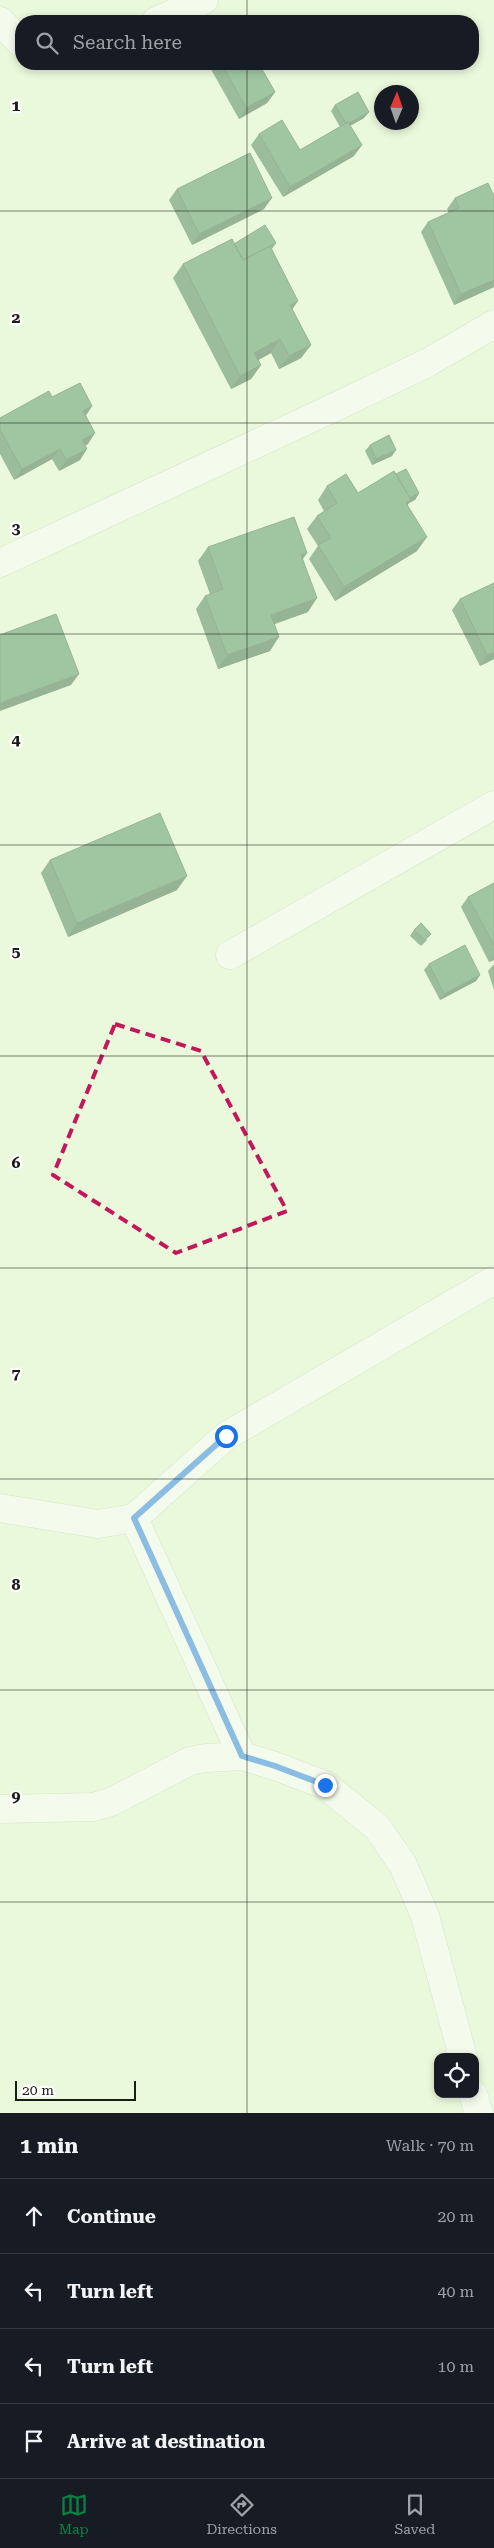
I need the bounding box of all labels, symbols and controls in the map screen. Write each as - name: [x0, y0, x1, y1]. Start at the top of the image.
- search box: [15, 15, 479, 70]
- icon: search: [33, 29, 61, 57]
- text: Search here: [73, 31, 182, 54]
- north arrow: [374, 85, 419, 130]
- text: 1: [12, 96, 21, 115]
- text: 2: [12, 308, 21, 327]
- text: 3: [12, 519, 21, 538]
- text: 4: [12, 730, 21, 749]
- text: 5: [12, 942, 21, 961]
- text: 6: [12, 1153, 21, 1172]
- text: 7: [12, 1364, 21, 1383]
- route start: [215, 1425, 238, 1448]
- text: 8: [12, 1575, 21, 1594]
- route end: [314, 1774, 337, 1797]
- text: 9: [12, 1787, 21, 1806]
- map controls: [434, 2053, 479, 2098]
- button: locate: [434, 2053, 479, 2098]
- scale bar: [15, 2078, 136, 2101]
- text: 20 m: [22, 2082, 54, 2098]
- text: 1 min: [20, 2134, 78, 2158]
- text: Walk · 70 m: [386, 2136, 474, 2155]
- icon: ahead: [20, 2202, 48, 2230]
- text: Continue: [67, 2205, 156, 2228]
- text: 20 m: [437, 2207, 474, 2226]
- icon: left: [20, 2277, 48, 2305]
- text: Turn left: [67, 2280, 153, 2303]
- text: 40 m: [437, 2282, 474, 2301]
- icon: left: [20, 2352, 48, 2380]
- text: Turn left: [67, 2355, 153, 2378]
- text: 10 m: [437, 2357, 474, 2376]
- icon: arrive: [20, 2427, 48, 2455]
- text: Arrive at destination: [67, 2430, 265, 2453]
- tab: Map: [59, 2491, 89, 2537]
- tab: Directions: [206, 2491, 277, 2537]
- tab: Saved: [395, 2491, 435, 2537]

